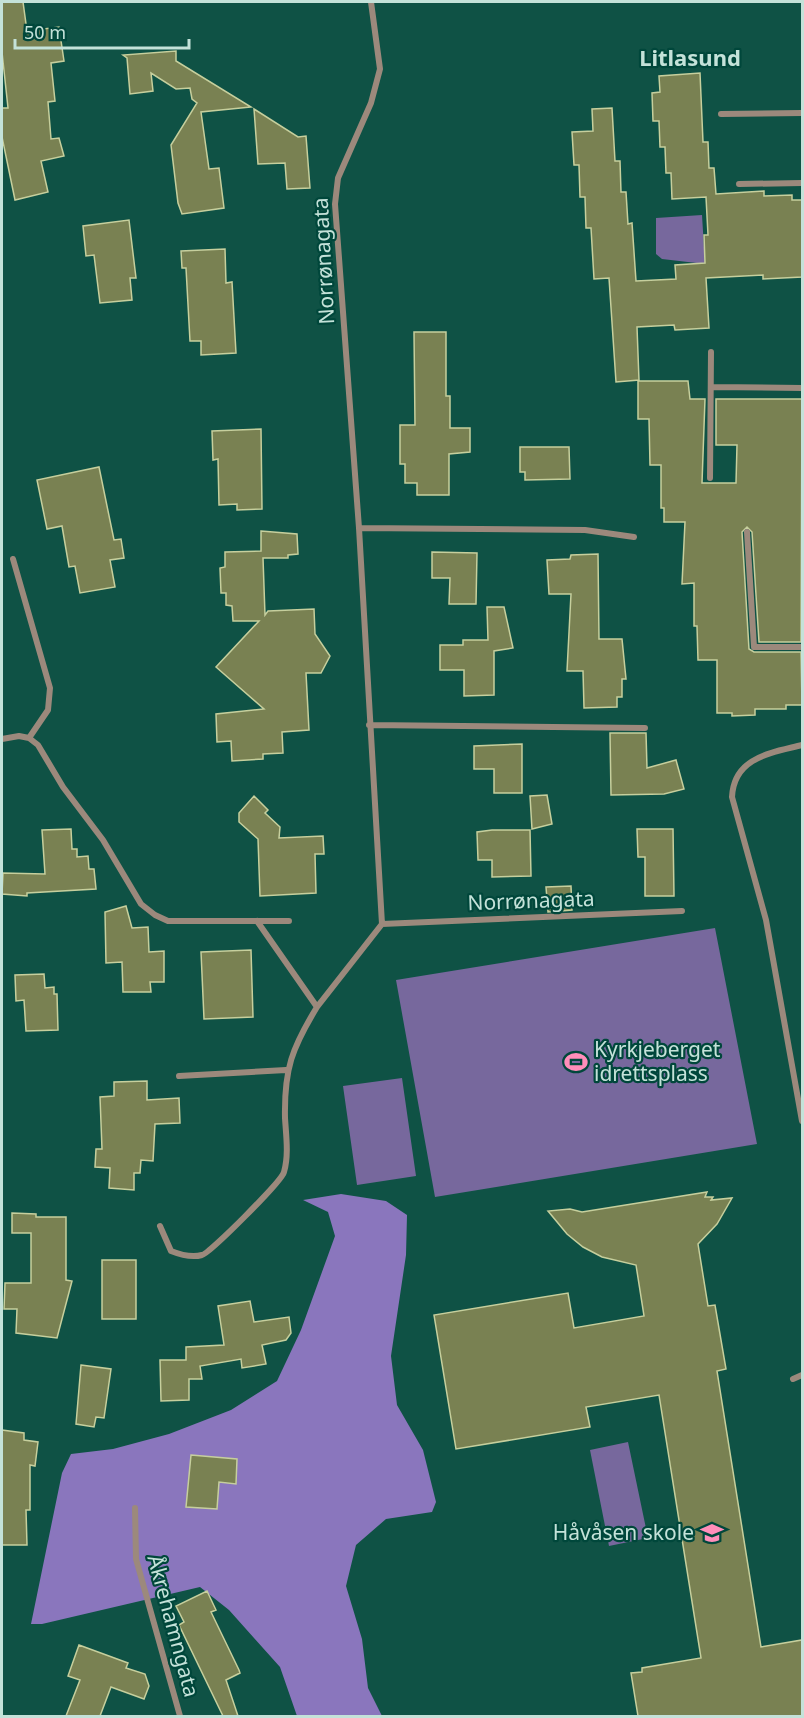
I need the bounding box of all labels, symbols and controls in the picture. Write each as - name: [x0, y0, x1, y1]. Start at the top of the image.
- scale bar: [15, 12, 189, 50]
- text: 50 m: [24, 20, 66, 44]
- district label: Litlasund: [639, 42, 741, 72]
- street label: Norrønagata: [306, 197, 340, 325]
- street label: Norrønagata: [467, 884, 595, 916]
- place label: Kyrkjeberget idrettsplass: [594, 1035, 721, 1087]
- sports icon: Kyrkjeberget idrettsplass: [563, 1049, 589, 1075]
- place label: Håvåsen skole: [553, 1518, 694, 1546]
- school or university icon: Håvåsen skole: [699, 1520, 725, 1546]
- street label: Åkrehamngata: [142, 1552, 206, 1700]

